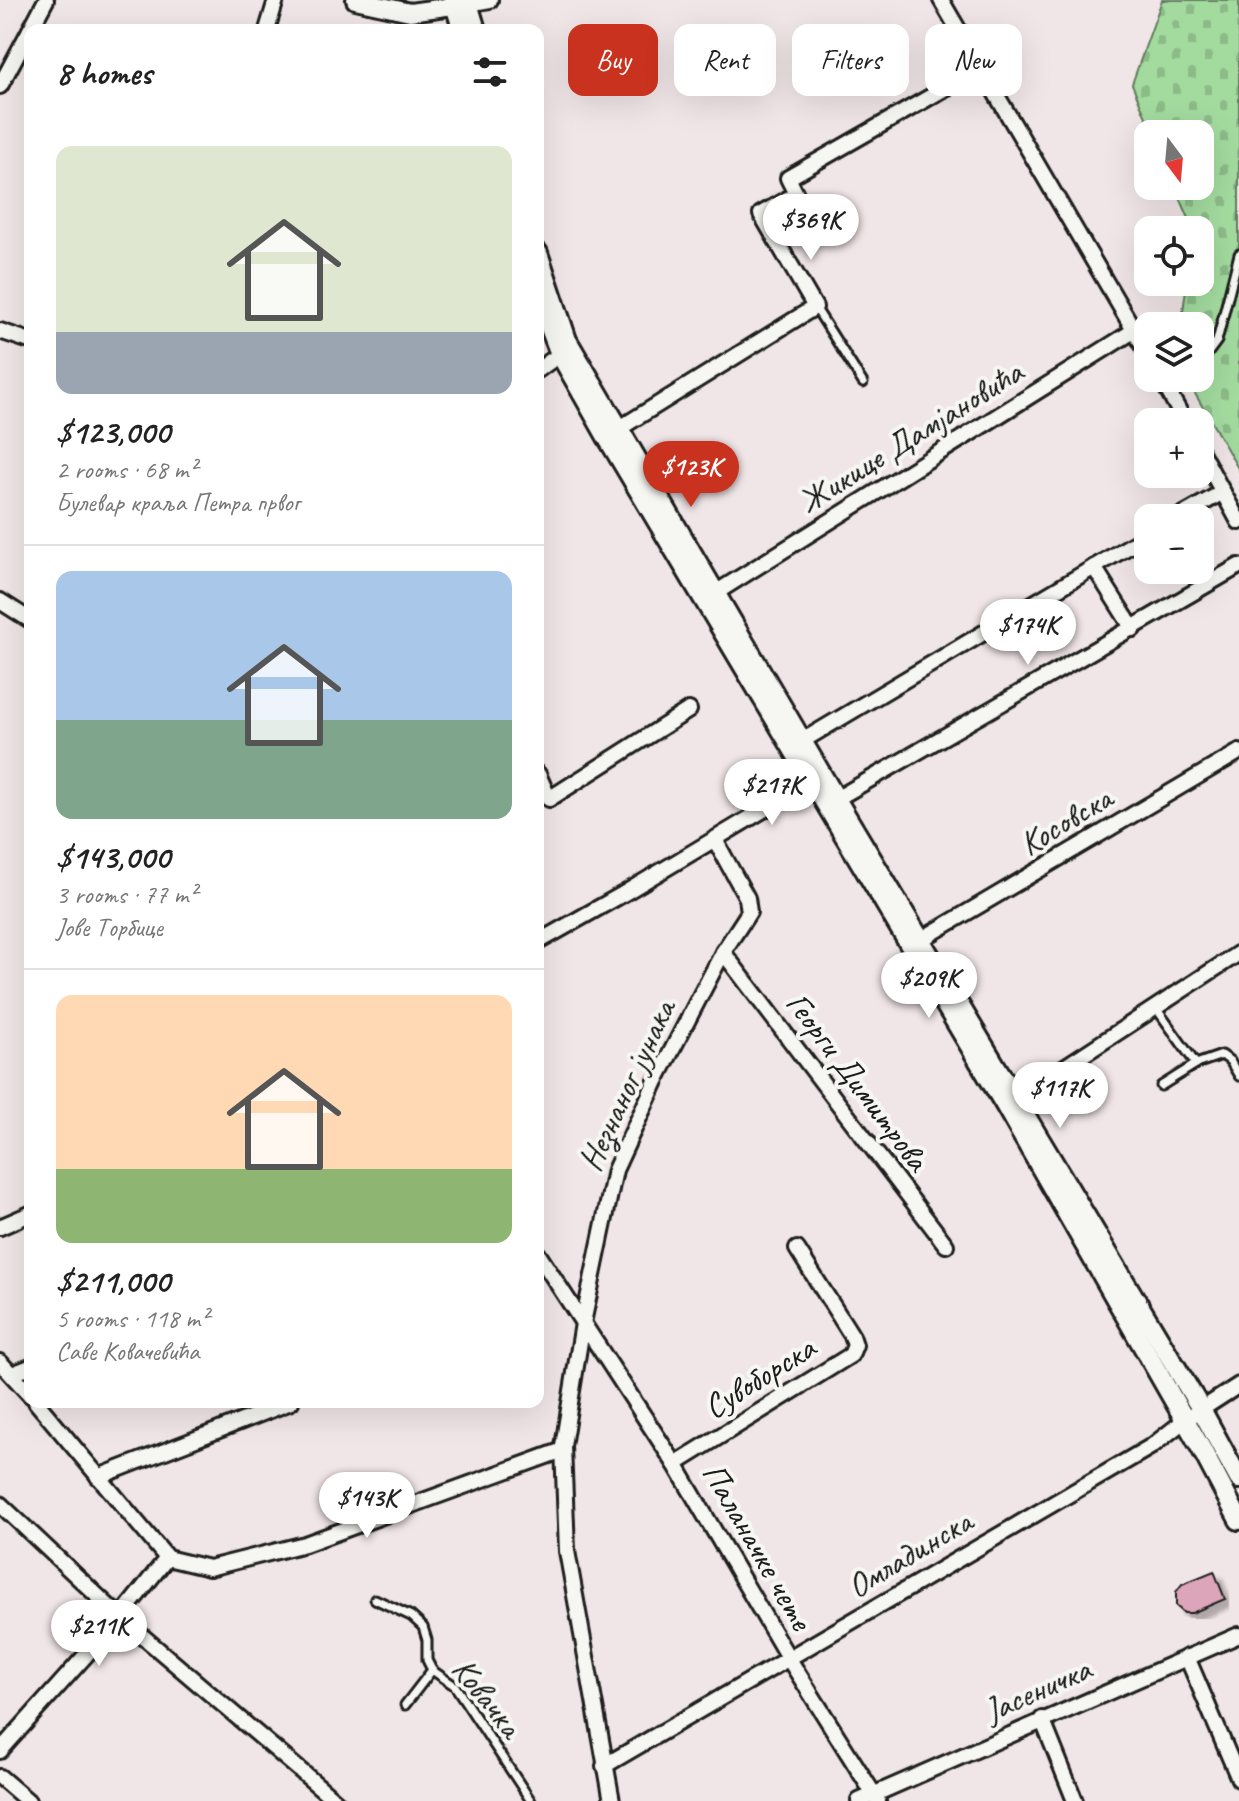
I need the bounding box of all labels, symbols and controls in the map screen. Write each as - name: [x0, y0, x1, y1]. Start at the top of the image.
- chip: Buy: [568, 24, 658, 96]
- chip: Rent: [674, 24, 776, 96]
- chip: Filters: [792, 24, 909, 96]
- chip: New: [925, 24, 1022, 96]
- icon: filters: [468, 50, 512, 94]
- text: 8 homes: [56, 51, 152, 94]
- north arrow: [1134, 120, 1214, 200]
- map controls: [1134, 120, 1214, 584]
- pin: $369K: [755, 194, 867, 262]
- icon: home: [212, 198, 356, 342]
- text: $369K: [781, 203, 841, 236]
- button: locate: [1134, 216, 1214, 296]
- button: layers: [1134, 312, 1214, 392]
- street label: Жикице Дамјановића: [790, 349, 1032, 522]
- button: +: [1134, 408, 1214, 488]
- text: $123,000: [56, 410, 170, 453]
- pin: $123K: [635, 441, 747, 509]
- text: $123K: [661, 450, 721, 483]
- text: 2 rooms · 68 m²: [56, 453, 197, 486]
- text: Булевар краља Петра првог: [56, 486, 299, 519]
- button: −: [1134, 504, 1214, 584]
- pin: $174K: [972, 599, 1084, 667]
- text: $174K: [998, 608, 1058, 641]
- icon: home: [212, 623, 356, 767]
- pin: $217K: [716, 759, 828, 827]
- text: $217K: [742, 768, 802, 801]
- street label: Косовска: [1011, 774, 1122, 864]
- text: $143,000: [56, 835, 170, 878]
- text: 3 rooms · 77 m²: [56, 878, 197, 911]
- text: Јове Торбице: [56, 911, 163, 944]
- pin: $209K: [873, 952, 985, 1020]
- text: $209K: [899, 961, 959, 994]
- street label: Георги Димитрова: [777, 983, 941, 1181]
- street label: Незнаног јунака: [568, 990, 686, 1177]
- icon: home: [212, 1047, 356, 1191]
- pin: $117K: [1004, 1062, 1116, 1130]
- text: $117K: [1030, 1071, 1090, 1104]
- text: $211,000: [56, 1259, 170, 1302]
- text: 5 rooms · 118 m²: [56, 1302, 208, 1335]
- street label: Сувоборска: [695, 1325, 825, 1428]
- text: Саве Ковачевића: [56, 1335, 199, 1368]
- street label: Паланачке чете: [693, 1455, 824, 1639]
- pin: $143K: [311, 1472, 423, 1540]
- text: $143K: [337, 1481, 397, 1514]
- street label: Омладинска: [839, 1497, 982, 1607]
- pin: $211K: [43, 1600, 155, 1668]
- text: $211K: [69, 1609, 129, 1642]
- street label: Јасеничка: [975, 1646, 1099, 1732]
- street label: Ковачка: [443, 1648, 535, 1748]

